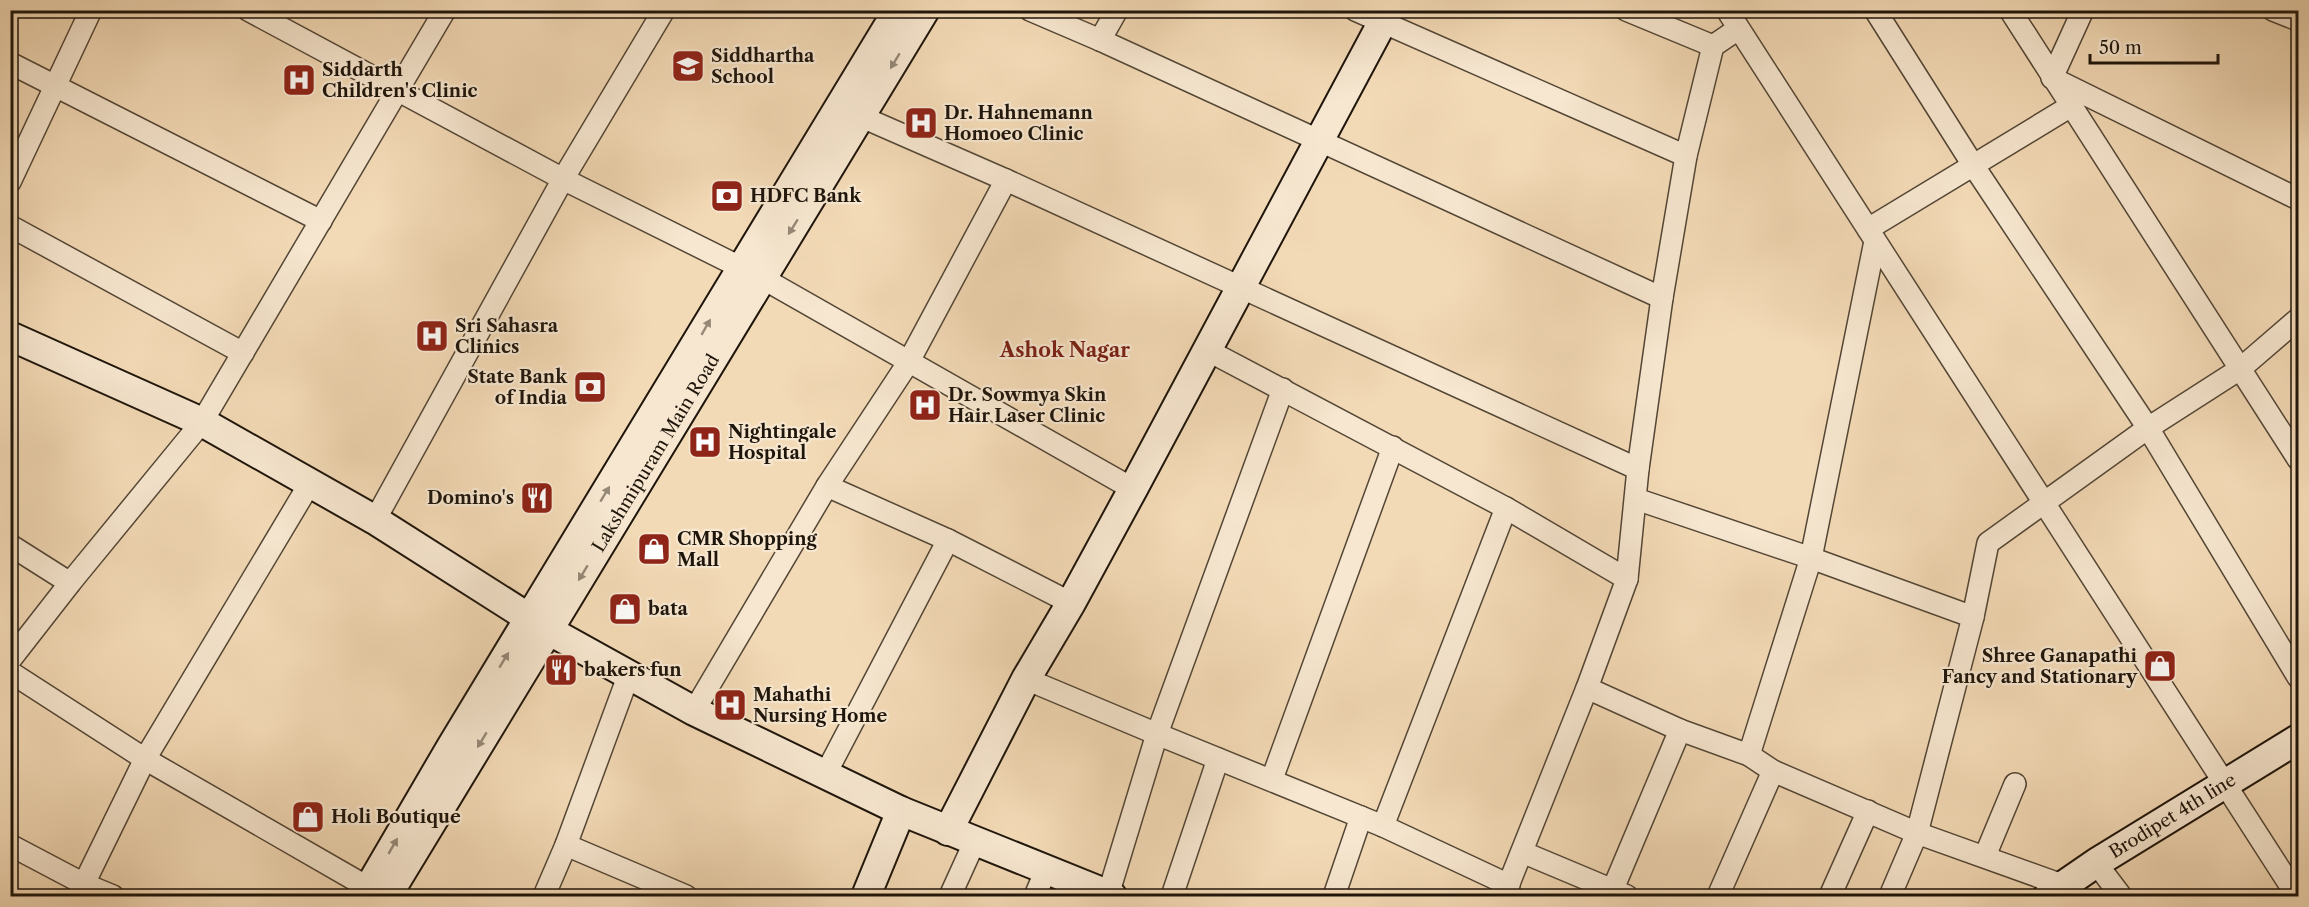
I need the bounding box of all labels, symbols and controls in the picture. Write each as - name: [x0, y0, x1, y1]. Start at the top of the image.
- scale bar: [2090, 27, 2218, 65]
- text: 50 m: [2099, 37, 2142, 59]
- place label: Siddhartha School: [711, 45, 815, 88]
- school or university icon: Siddhartha School: [670, 48, 706, 84]
- one-way arrow: [890, 53, 901, 69]
- place label: Siddarth Children's Clinic: [322, 59, 478, 102]
- hospital icon: Siddarth Children's Clinic: [281, 62, 317, 98]
- place label: Dr. Hahnemann Homoeo Clinic: [944, 102, 1093, 145]
- hospital icon: Dr. Hahnemann Homoeo Clinic: [903, 105, 939, 141]
- bank icon: HDFC Bank: [709, 178, 745, 214]
- place label: HDFC Bank: [750, 185, 862, 207]
- one-way arrow: [788, 219, 799, 235]
- place label: Sri Sahasra Clinics: [455, 315, 559, 358]
- hospital icon: Sri Sahasra Clinics: [414, 318, 450, 354]
- one-way arrow: [700, 319, 711, 335]
- district label: Ashok Nagar: [999, 338, 1130, 362]
- street label: Lakshmipuram Main Road: [587, 350, 724, 556]
- place label: State Bank of India: [467, 366, 568, 409]
- bank icon: State Bank of India: [572, 369, 608, 405]
- place label: Dr. Sowmya Skin Hair Laser Clinic: [948, 384, 1107, 427]
- hospital icon: Dr. Sowmya Skin Hair Laser Clinic: [907, 387, 943, 423]
- place label: Nightingale Hospital: [728, 421, 837, 464]
- hospital icon: Nightingale Hospital: [687, 424, 723, 460]
- restaurant icon: Domino's: [519, 480, 555, 516]
- one-way arrow: [600, 485, 610, 502]
- place label: Domino's: [427, 487, 514, 509]
- place label: CMR Shopping Mall: [677, 528, 818, 571]
- shop icon: CMR Shopping Mall: [636, 531, 672, 567]
- one-way arrow: [577, 565, 588, 581]
- shop icon: bata: [607, 591, 643, 627]
- place label: bata: [647, 598, 688, 620]
- place label: Shree Ganapathi Fancy and Stationary: [1942, 645, 2138, 688]
- shop icon: Shree Ganapathi Fancy and Stationary: [2142, 648, 2178, 684]
- one-way arrow: [498, 652, 509, 668]
- restaurant icon: bakers fun: [543, 652, 579, 688]
- place label: bakers fun: [583, 659, 682, 681]
- place label: Mahathi Nursing Home: [753, 684, 887, 727]
- hospital icon: Mahathi Nursing Home: [712, 687, 748, 723]
- one-way arrow: [476, 732, 487, 748]
- street label: Brodipet 4th line: [2105, 769, 2240, 863]
- shop icon: Holi Boutique: [290, 799, 326, 835]
- place label: Holi Boutique: [331, 806, 461, 828]
- one-way arrow: [388, 837, 398, 854]

